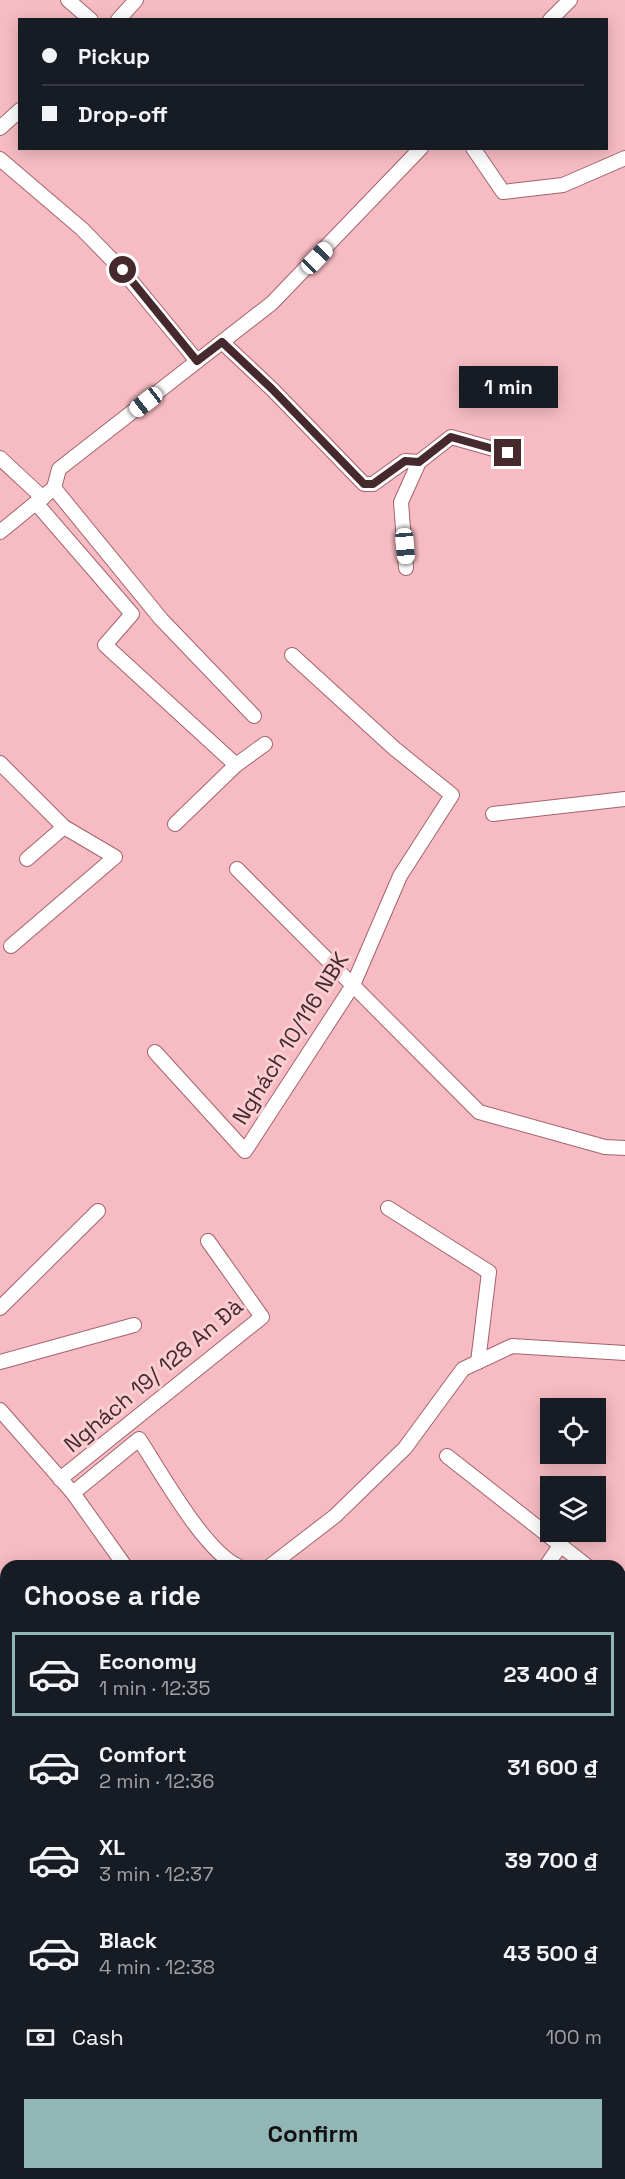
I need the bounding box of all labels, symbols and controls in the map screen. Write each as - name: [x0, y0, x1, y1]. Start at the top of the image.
- text: Pickup: [78, 42, 150, 70]
- text: Drop-off: [78, 100, 168, 128]
- car: [298, 239, 336, 277]
- route start: [109, 256, 136, 283]
- callout: 1 min: [458, 366, 558, 408]
- text: 1 min: [484, 374, 533, 400]
- car: [126, 384, 166, 420]
- route end: [494, 439, 521, 466]
- car: [394, 527, 416, 565]
- street label: Nghách 10/116 NBK: [226, 946, 355, 1130]
- street label: Nghách 19/ 128 An Đà: [58, 1292, 248, 1458]
- map controls: [540, 1398, 606, 1542]
- button: locate: [540, 1398, 606, 1464]
- button: layers: [540, 1476, 606, 1542]
- text: Choose a ride: [24, 1578, 201, 1613]
- icon: car: [27, 1647, 81, 1701]
- text: Economy: [99, 1647, 197, 1675]
- text: 23 400 ₫: [503, 1660, 599, 1688]
- text: 1 min · 12:35: [99, 1675, 210, 1701]
- icon: car: [27, 1740, 81, 1794]
- text: Comfort: [99, 1740, 187, 1768]
- text: 31 600 ₫: [507, 1753, 599, 1781]
- text: 2 min · 12:36: [99, 1768, 214, 1794]
- icon: car: [27, 1833, 81, 1887]
- text: XL: [99, 1833, 125, 1861]
- text: 39 700 ₫: [505, 1846, 599, 1874]
- text: 3 min · 12:37: [99, 1861, 213, 1887]
- icon: car: [27, 1926, 81, 1980]
- text: Black: [99, 1926, 157, 1954]
- text: 43 500 ₫: [503, 1939, 599, 1967]
- text: 4 min · 12:38: [99, 1954, 215, 1980]
- icon: cash: [24, 2021, 57, 2054]
- text: Cash: [72, 2023, 124, 2051]
- text: 100 m: [546, 2024, 602, 2050]
- button: Confirm: [24, 2099, 602, 2168]

